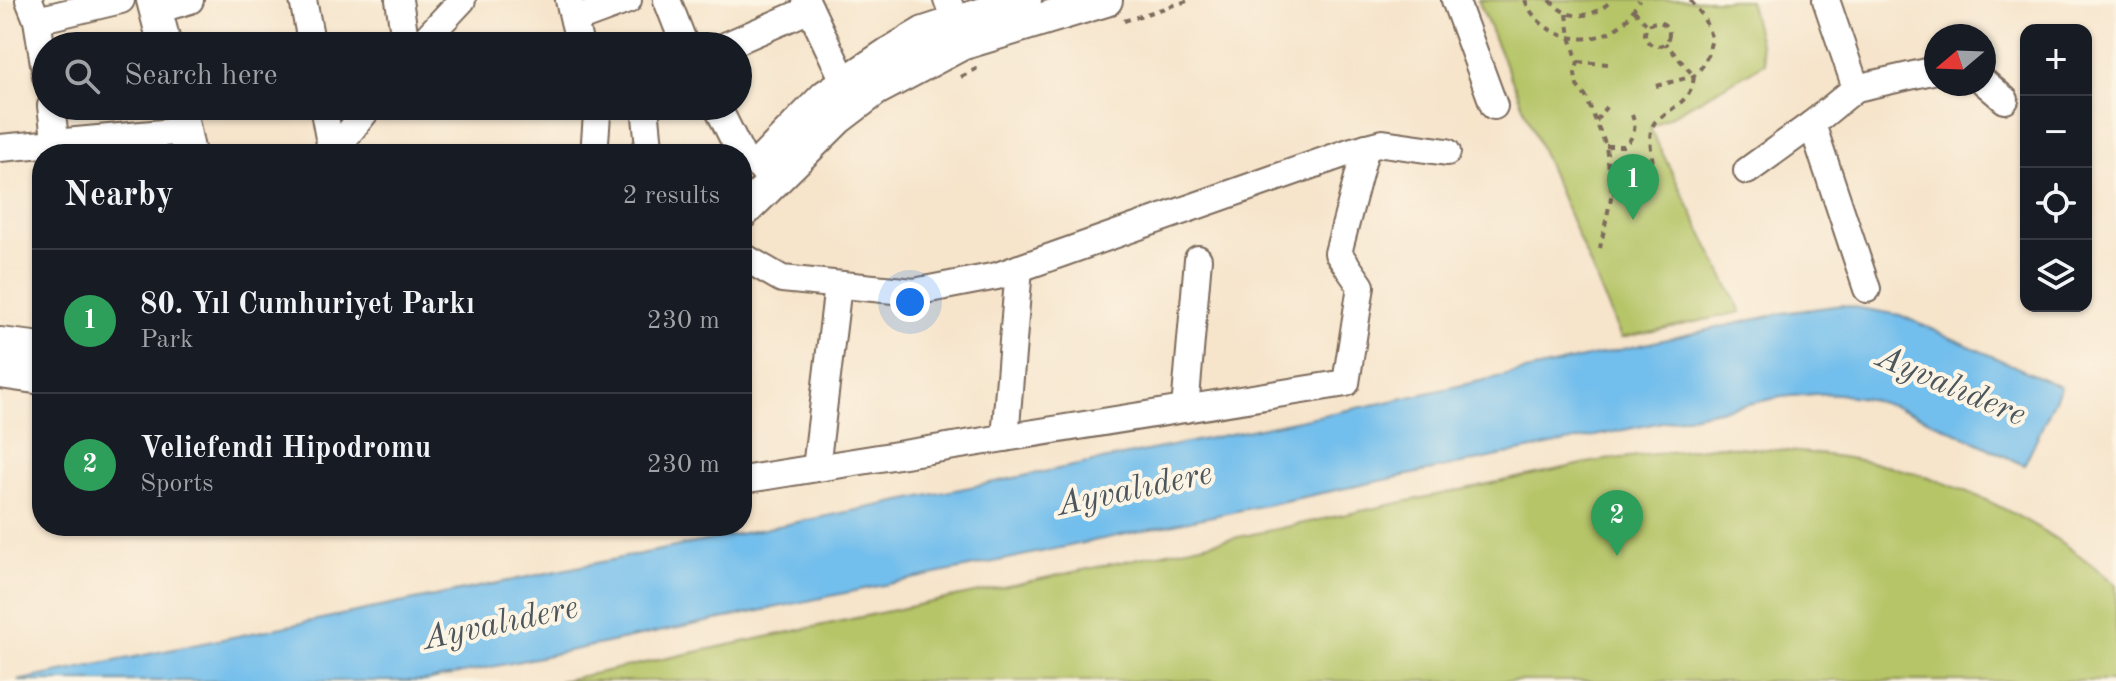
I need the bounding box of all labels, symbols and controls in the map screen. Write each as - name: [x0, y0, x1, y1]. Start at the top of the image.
- north arrow: [1924, 24, 1996, 96]
- map controls: [2020, 24, 2092, 312]
- button: +: [2020, 24, 2092, 96]
- search box: [32, 32, 752, 120]
- icon: search: [60, 54, 104, 98]
- text: Search here: [124, 61, 278, 91]
- button: −: [2020, 96, 2092, 168]
- pin: 1: [1607, 154, 1659, 220]
- button: locate: [2020, 168, 2092, 240]
- text: Nearby: [64, 179, 174, 213]
- text: 2 results: [622, 183, 720, 209]
- button: layers: [2020, 240, 2092, 312]
- your location: [890, 282, 930, 322]
- text: 80. Yıl Cumhuriyet Parkı: [140, 290, 475, 320]
- text: 1: [82, 308, 98, 334]
- text: 230 m: [647, 308, 720, 334]
- text: Park: [140, 327, 194, 353]
- water label: Ayvalıdere: [1870, 339, 2030, 433]
- text: Veliefendi Hipodromu: [140, 434, 431, 464]
- text: 2: [82, 452, 98, 478]
- text: 230 m: [647, 452, 720, 478]
- water label: Ayvalıdere: [1052, 457, 1216, 523]
- text: Sports: [140, 471, 214, 497]
- pin: 2: [1591, 490, 1643, 556]
- water label: Ayvalıdere: [418, 591, 582, 657]

